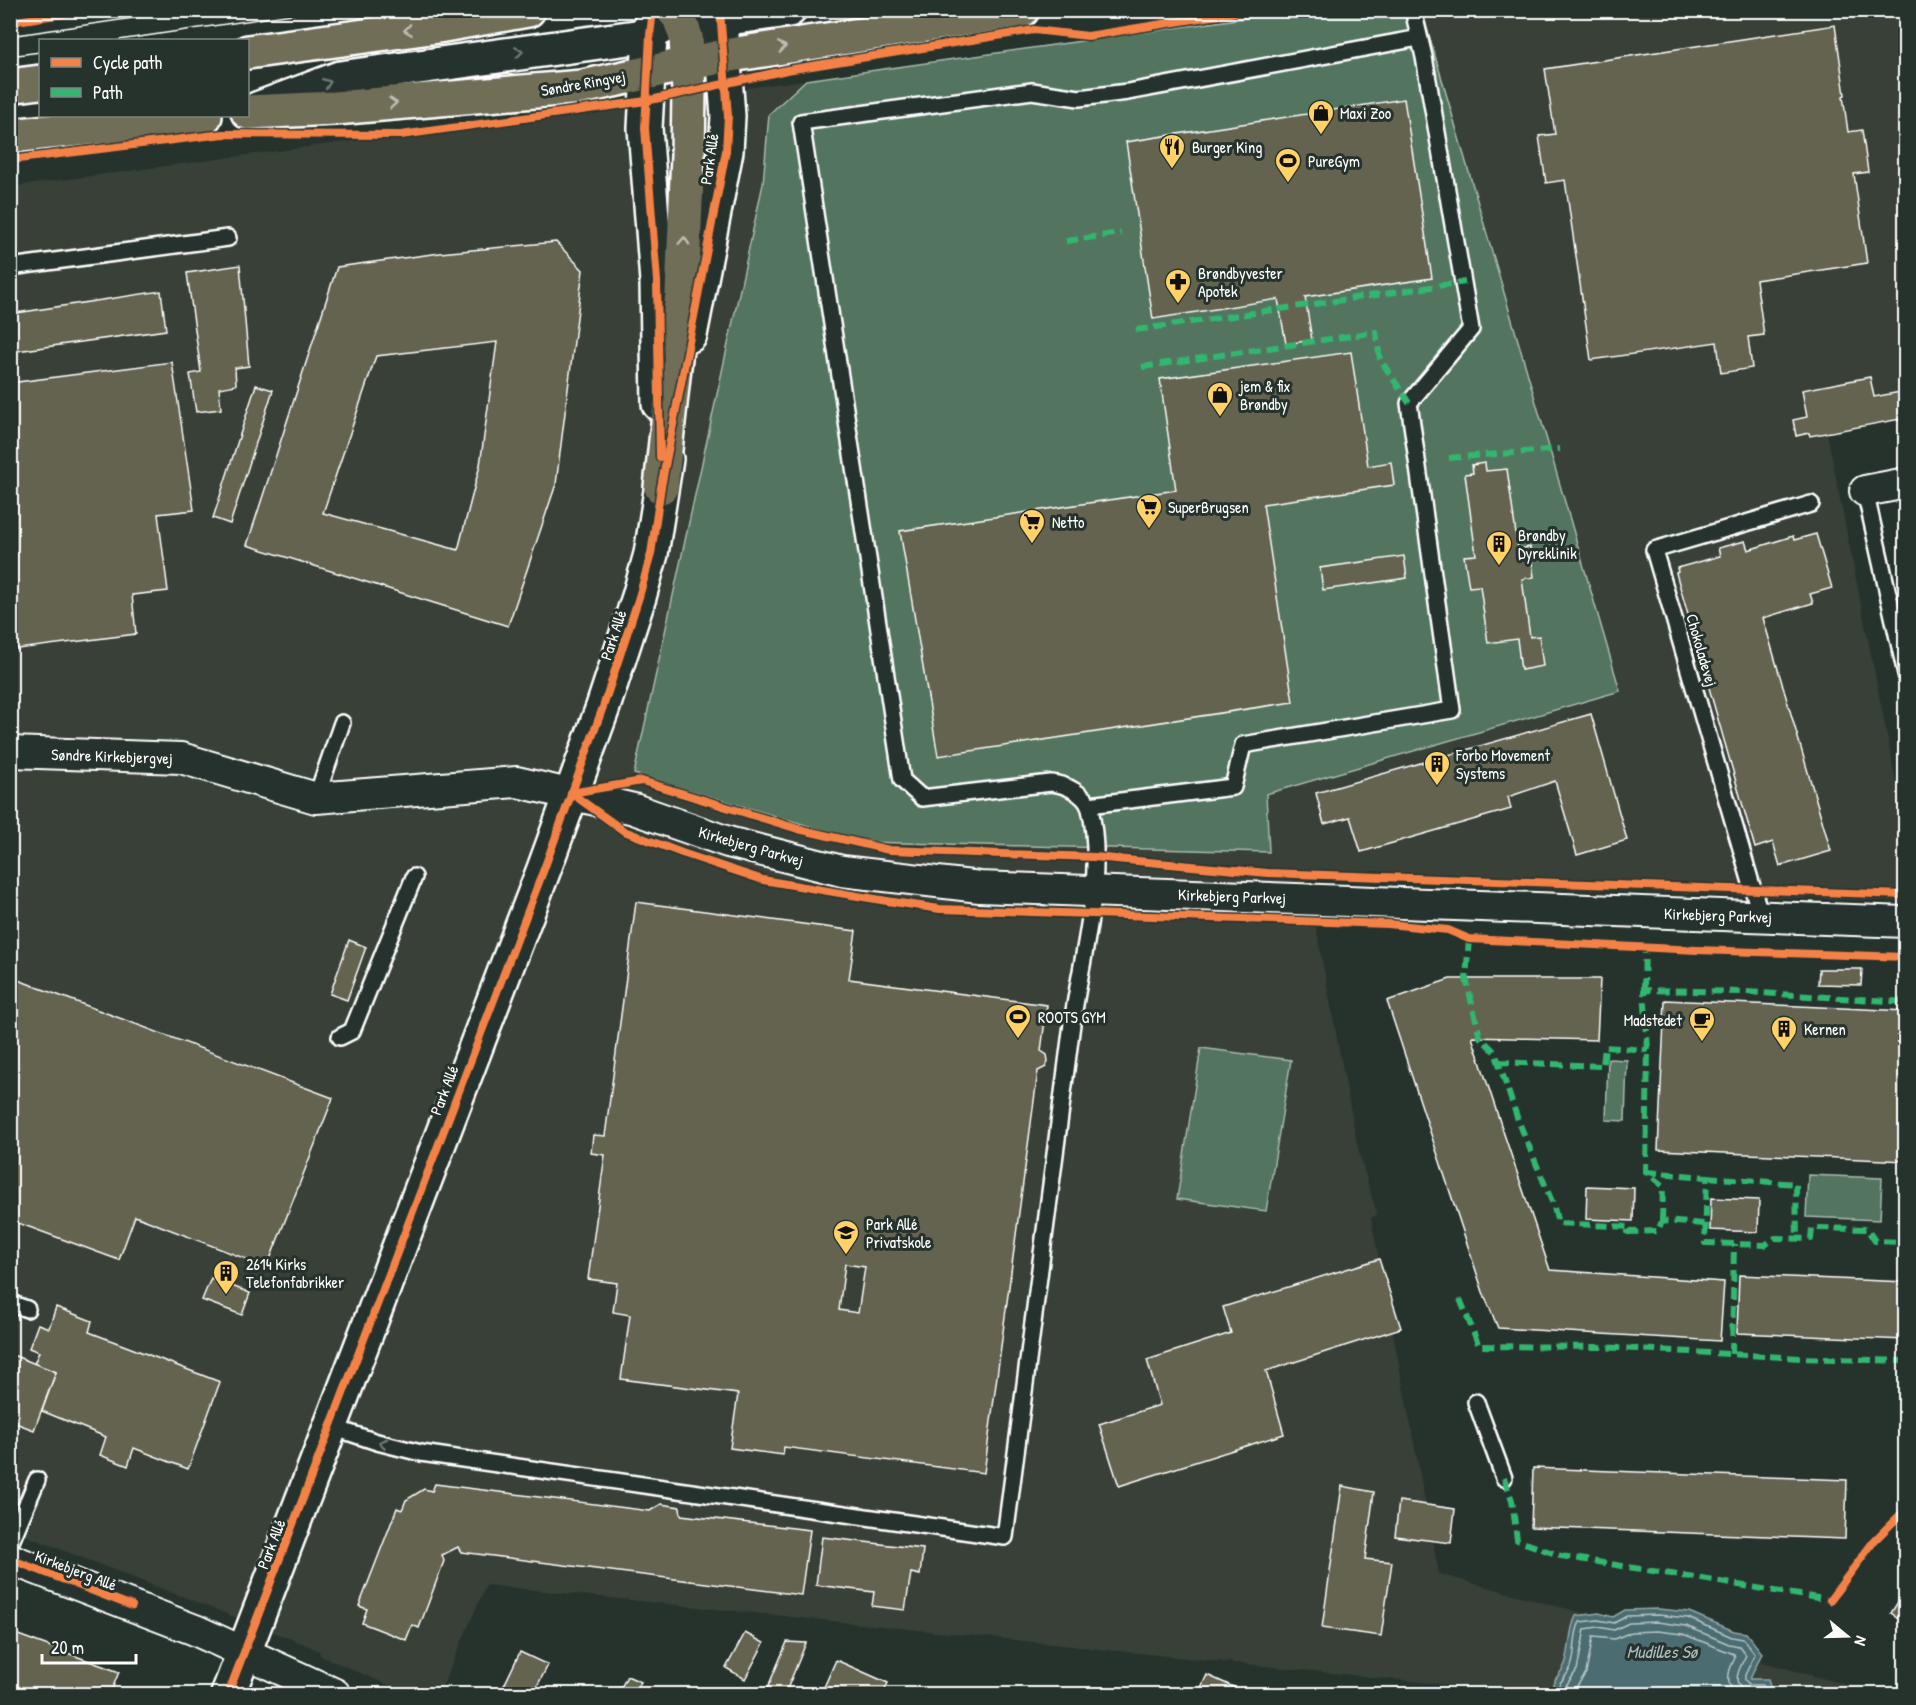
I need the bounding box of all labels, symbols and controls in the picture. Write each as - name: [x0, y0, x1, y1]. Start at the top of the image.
- one-way arrow: [403, 23, 412, 35]
- legend: [39, 39, 249, 117]
- one-way arrow: [777, 41, 787, 53]
- one-way arrow: [514, 47, 523, 59]
- text: Cycle path: [93, 50, 163, 75]
- street label: Søndre Ringvej: [539, 65, 627, 101]
- one-way arrow: [320, 78, 331, 90]
- text: Path: [93, 80, 123, 105]
- one-way arrow: [389, 97, 398, 110]
- shop icon: Maxi Zoo: [1306, 98, 1336, 136]
- place label: Maxi Zoo: [1340, 102, 1392, 124]
- street label: Park Allé: [695, 131, 724, 186]
- restaurant icon: Burger King: [1157, 132, 1187, 170]
- place label: Burger King: [1192, 136, 1262, 158]
- sports icon: PureGym: [1273, 146, 1303, 184]
- place label: PureGym: [1308, 150, 1360, 172]
- one-way arrow: [678, 237, 691, 246]
- place label: Brøndbyvester Apotek: [1198, 262, 1283, 302]
- pharmacy icon: Brøndbyvester Apotek: [1163, 267, 1193, 305]
- place label: jem & fix Brøndby: [1238, 375, 1290, 415]
- shop icon: jem & fix Brøndby: [1205, 380, 1235, 418]
- supermarket icon: SuperBrugsen: [1134, 492, 1164, 530]
- place label: SuperBrugsen: [1168, 496, 1249, 518]
- supermarket icon: Netto: [1017, 507, 1047, 545]
- place label: Netto: [1052, 511, 1085, 533]
- place label: Brøndby Dyreklinik: [1518, 524, 1577, 564]
- building icon: Brøndby Dyreklinik: [1484, 529, 1514, 567]
- street label: Park Allé: [595, 607, 632, 663]
- street label: Chokoladevej: [1681, 611, 1723, 689]
- street label: Søndre Kirkebjergvej: [51, 743, 173, 769]
- place label: Forbo Movement Systems: [1455, 744, 1551, 784]
- building icon: Forbo Movement Systems: [1422, 749, 1452, 787]
- street label: Kirkebjerg Parkvej: [696, 821, 806, 871]
- street label: Kirkebjerg Parkvej: [1178, 883, 1286, 909]
- street label: Kirkebjerg Parkvej: [1664, 902, 1772, 928]
- sports icon: ROOTS GYM: [1003, 1002, 1033, 1040]
- cafe icon: Madstedet: [1687, 1005, 1717, 1043]
- place label: ROOTS GYM: [1038, 1006, 1106, 1028]
- place label: Madstedet: [1624, 1009, 1682, 1031]
- building icon: Kernen: [1769, 1014, 1799, 1052]
- place label: Kernen: [1804, 1018, 1846, 1040]
- street label: Park Allé: [424, 1061, 464, 1118]
- place label: Park Allé Privatskole: [866, 1213, 932, 1253]
- school or university icon: Park Allé Privatskole: [831, 1218, 861, 1256]
- place label: 2614 Kirks Telefonfabrikker: [246, 1253, 344, 1293]
- building icon: 2614 Kirks Telefonfabrikker: [211, 1258, 241, 1296]
- one-way arrow: [378, 1438, 388, 1451]
- street label: Park Allé: [251, 1515, 291, 1572]
- street label: Kirkebjerg Allé: [32, 1544, 121, 1596]
- north arrow: [1817, 1606, 1877, 1666]
- scale bar: [42, 1627, 136, 1665]
- text: N: [1849, 1633, 1873, 1649]
- text: 20 m: [51, 1635, 84, 1660]
- water label: Mudilles Sø: [1627, 1639, 1699, 1664]

